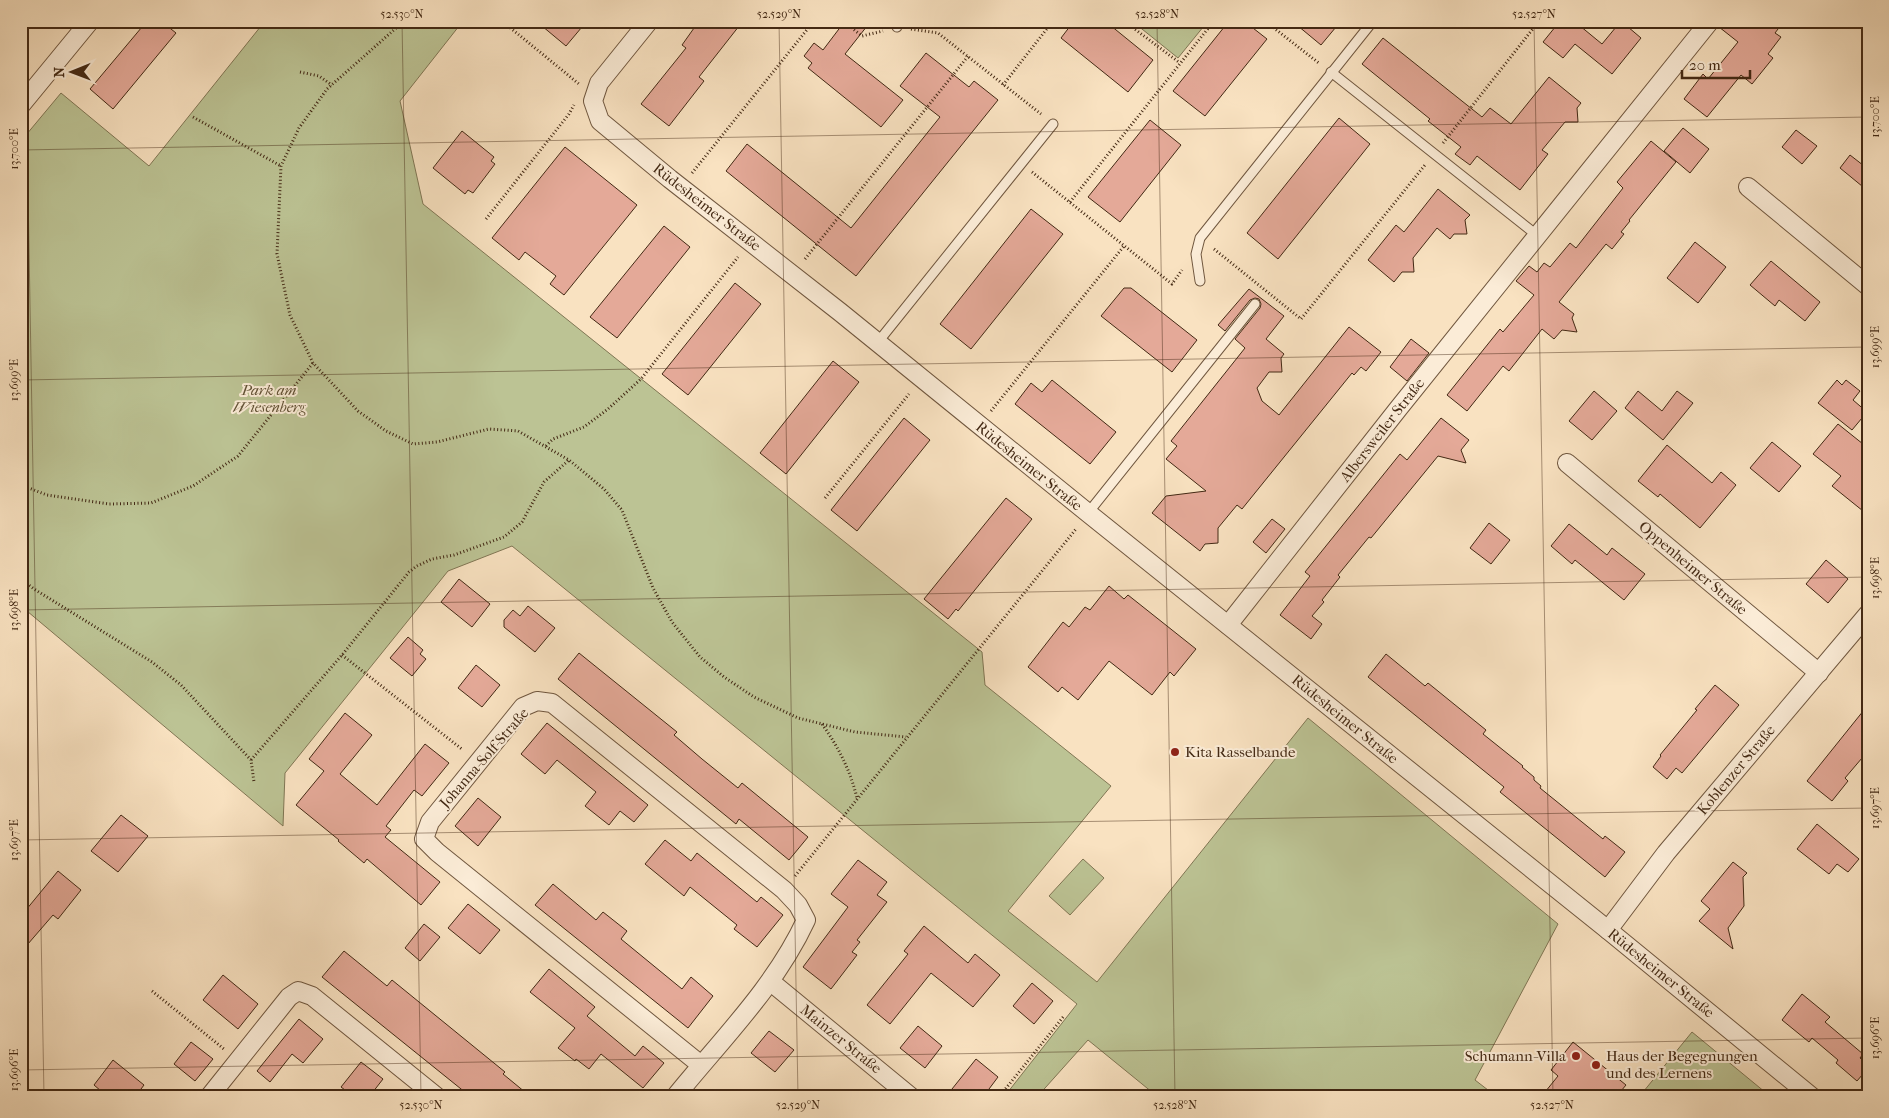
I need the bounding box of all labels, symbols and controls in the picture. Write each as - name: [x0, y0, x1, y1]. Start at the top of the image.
- text: 52.530°N: [380, 7, 424, 21]
- text: 52.529°N: [757, 7, 801, 21]
- text: 52.528°N: [1135, 7, 1179, 21]
- text: 52.527°N: [1512, 7, 1556, 21]
- north arrow: [48, 48, 98, 98]
- scale bar: [1682, 48, 1749, 80]
- text: 20 m: [1689, 56, 1721, 74]
- text: N: [51, 66, 68, 78]
- text: 13.700°E: [1868, 96, 1882, 138]
- text: 13.700°E: [7, 128, 21, 170]
- street label: Rüdesheimer Straße: [650, 159, 765, 255]
- text: 13.699°E: [1868, 326, 1882, 368]
- text: 13.699°E: [7, 359, 21, 401]
- street label: Albersweiler Straße: [1335, 374, 1428, 486]
- park label: Park am Wiesenberg: [233, 381, 306, 416]
- street label: Rüdesheimer Straße: [972, 418, 1086, 515]
- street label: Oppenheimer Straße: [1635, 517, 1751, 619]
- text: 13.698°E: [1868, 557, 1882, 599]
- text: 13.698°E: [7, 589, 21, 631]
- street label: Rüdesheimer Straße: [1288, 671, 1402, 768]
- street label: Johanna-Solf-Straße: [435, 704, 533, 812]
- street label: Koblenzer Straße: [1693, 721, 1779, 819]
- place label: Kita Rasselbande: [1185, 743, 1296, 761]
- marker: Kita Rasselbande: [1169, 746, 1181, 758]
- text: 13.697°E: [1868, 787, 1882, 829]
- text: 13.697°E: [7, 819, 21, 861]
- street label: Rüdesheimer Straße: [1604, 925, 1718, 1022]
- street label: Mainzer Straße: [797, 1001, 886, 1078]
- text: 13.696°E: [1868, 1017, 1882, 1059]
- place label: Schumann-Villa: [1465, 1047, 1567, 1065]
- place label: Haus der Begegnungen und des Lernens: [1605, 1047, 1758, 1082]
- text: 13.696°E: [7, 1049, 21, 1091]
- marker: Schumann-Villa: [1570, 1050, 1582, 1062]
- marker: Haus der Begegnungen und des Lernens: [1590, 1059, 1602, 1071]
- text: 52.530°N: [399, 1098, 443, 1112]
- text: 52.529°N: [776, 1098, 820, 1112]
- text: 52.528°N: [1153, 1098, 1197, 1112]
- text: 52.527°N: [1530, 1098, 1574, 1112]

